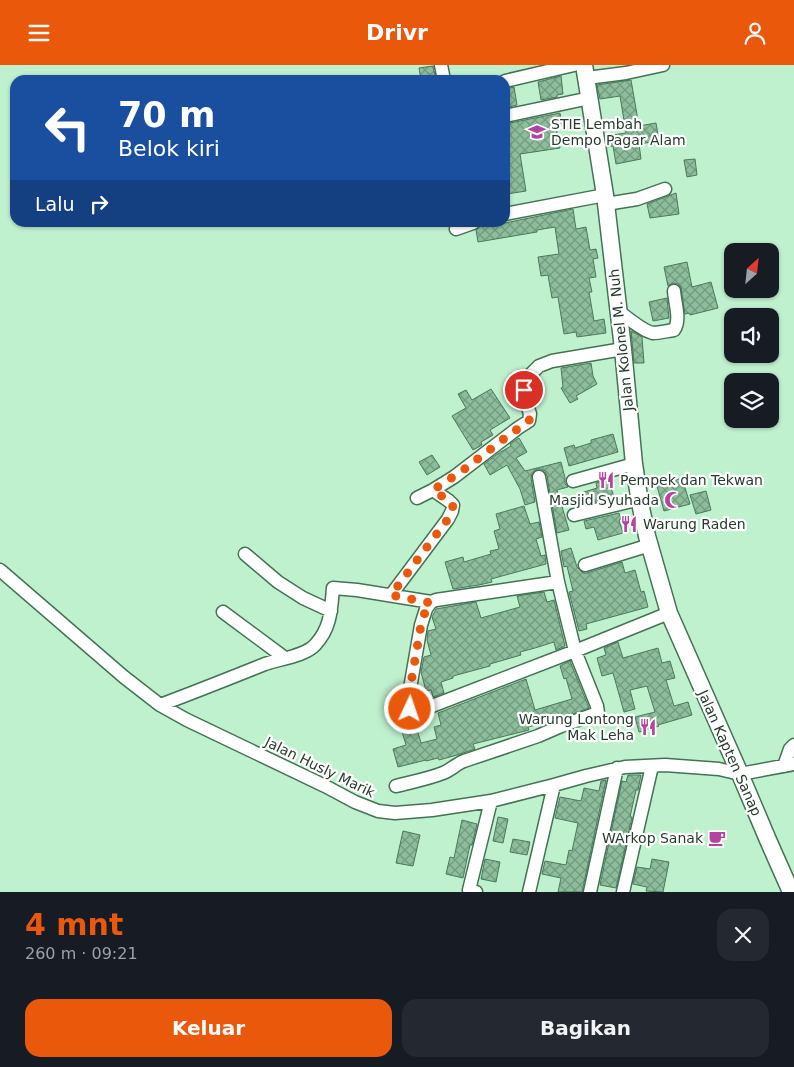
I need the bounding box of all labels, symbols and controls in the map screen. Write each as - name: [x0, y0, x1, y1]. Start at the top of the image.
- icon: menu: [25, 19, 53, 47]
- icon: person: [741, 19, 769, 47]
- text: Drivr: [366, 20, 428, 45]
- icon: left: [35, 95, 100, 160]
- text: 70 m: [118, 95, 215, 135]
- place label: STIE Lembah Dempo Pagar Alam: [551, 116, 686, 148]
- school or university icon: STIE Lembah Dempo Pagar Alam: [527, 122, 547, 142]
- text: Belok kiri: [118, 136, 220, 161]
- icon: right: [85, 190, 113, 218]
- text: Lalu: [35, 193, 75, 215]
- north arrow: [724, 243, 779, 297]
- map controls: [724, 243, 779, 428]
- street label: Jalan Kolonel M. Nuh: [606, 268, 637, 413]
- button: sound: [724, 308, 779, 363]
- pin: [503, 369, 545, 411]
- button: layers: [724, 373, 779, 428]
- icon: arrive: [510, 376, 538, 404]
- restaurant icon: Pempek dan Tekwan: [596, 470, 616, 490]
- place label: Pempek dan Tekwan: [620, 472, 763, 488]
- mosque icon: Masjid Syuhada: [663, 490, 683, 510]
- place label: Masjid Syuhada: [549, 492, 659, 508]
- restaurant icon: Warung Raden: [619, 514, 639, 534]
- place label: Warung Raden: [643, 516, 746, 532]
- position arrow: [383, 682, 435, 734]
- street label: Jalan Kapten Sanap: [695, 687, 765, 819]
- place label: Warung Lontong Mak Leha: [519, 711, 634, 743]
- restaurant icon: Warung Lontong Mak Leha: [638, 717, 658, 737]
- street label: Jalan Husly Marik: [262, 733, 378, 801]
- cafe icon: WArkop Sanak: [707, 828, 727, 848]
- place label: WArkop Sanak: [602, 830, 704, 846]
- text: 4 mnt: [25, 907, 123, 942]
- button: close: [717, 909, 769, 961]
- text: 260 m · 09:21: [25, 944, 138, 963]
- button: Keluar: [25, 999, 392, 1057]
- button: Bagikan: [402, 999, 769, 1057]

